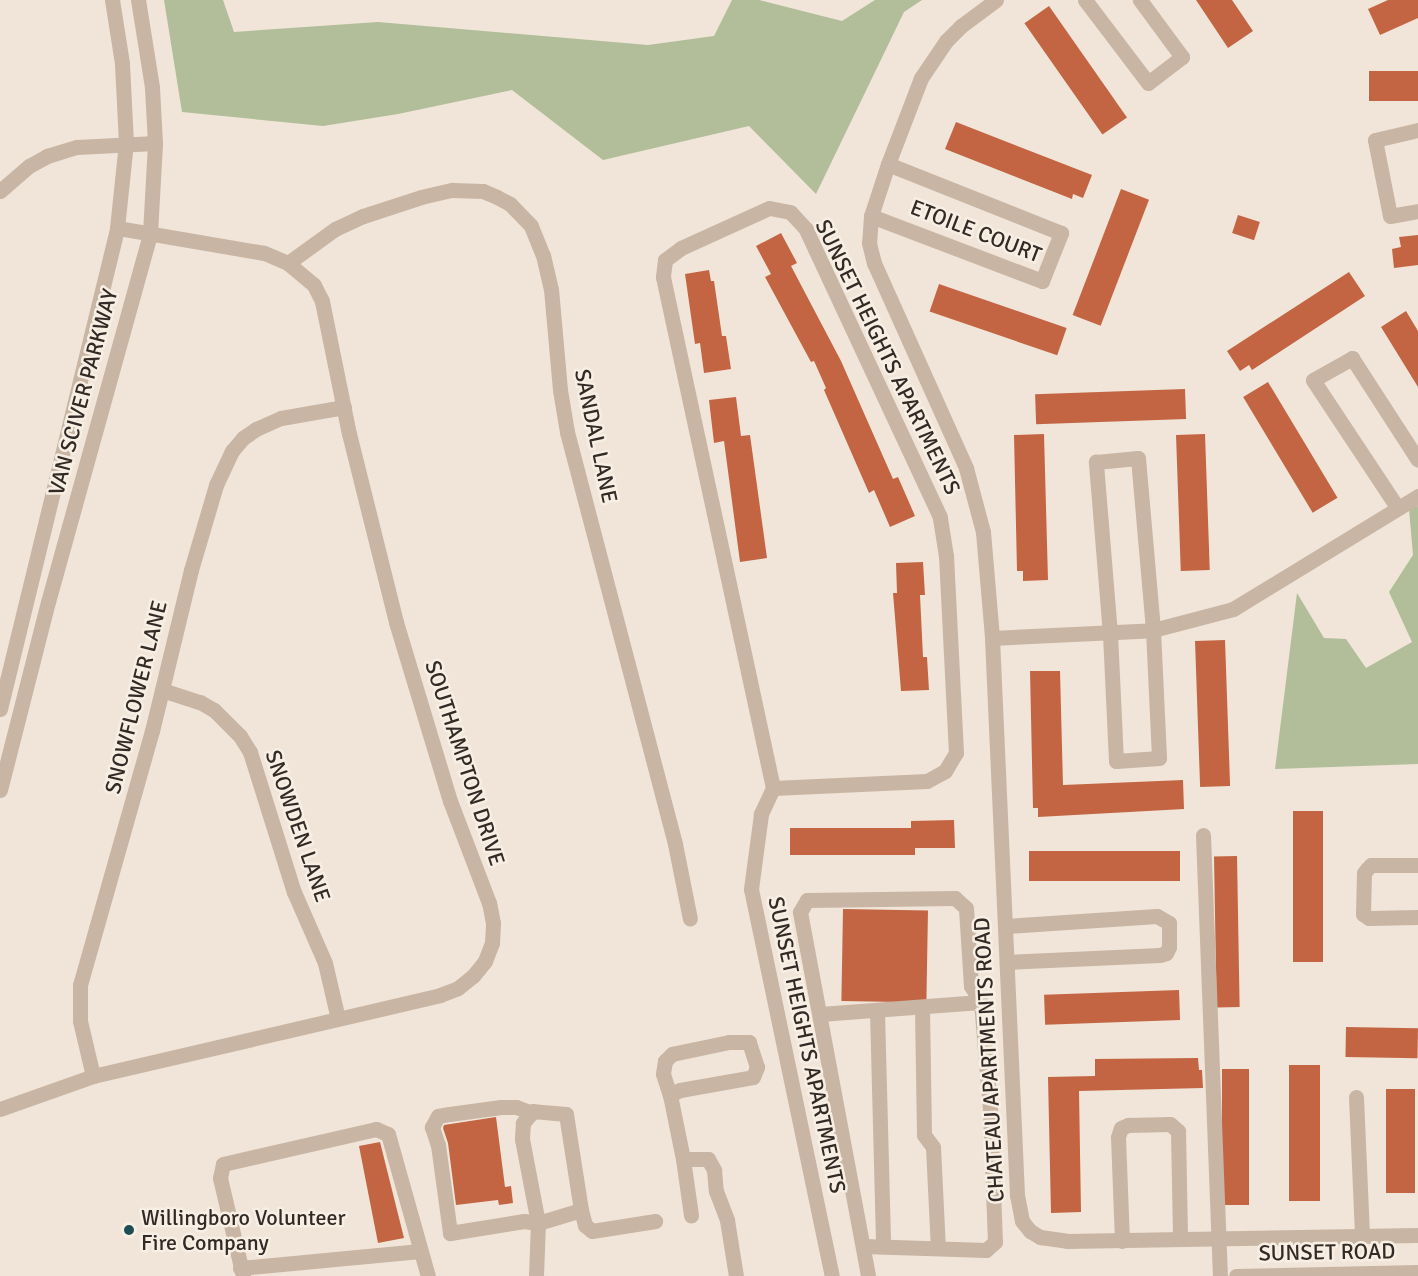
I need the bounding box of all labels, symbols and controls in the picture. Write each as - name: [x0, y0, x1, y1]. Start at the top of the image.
- street label: ETOILE COURT: [907, 194, 1045, 268]
- street label: SUNSET HEIGHTS APARTMENTS: [810, 215, 966, 499]
- street label: VAN SCIVER PARKWAY: [43, 286, 123, 498]
- street label: SANDAL LANE: [569, 367, 623, 505]
- street label: SNOWFLOWER LANE: [99, 598, 173, 796]
- street label: SOUTHAMPTON DRIVE: [419, 657, 511, 869]
- street label: SNOWDEN LANE: [260, 747, 336, 905]
- street label: SUNSET HEIGHTS APARTMENTS: [763, 894, 851, 1196]
- street label: CHATEAU APARTMENTS ROAD: [968, 917, 1010, 1203]
- place label: Willingboro Volunteer Fire Company: [141, 1204, 346, 1256]
- marker: Willingboro Volunteer Fire Company: [122, 1223, 136, 1237]
- street label: SUNSET ROAD: [1258, 1238, 1396, 1266]

